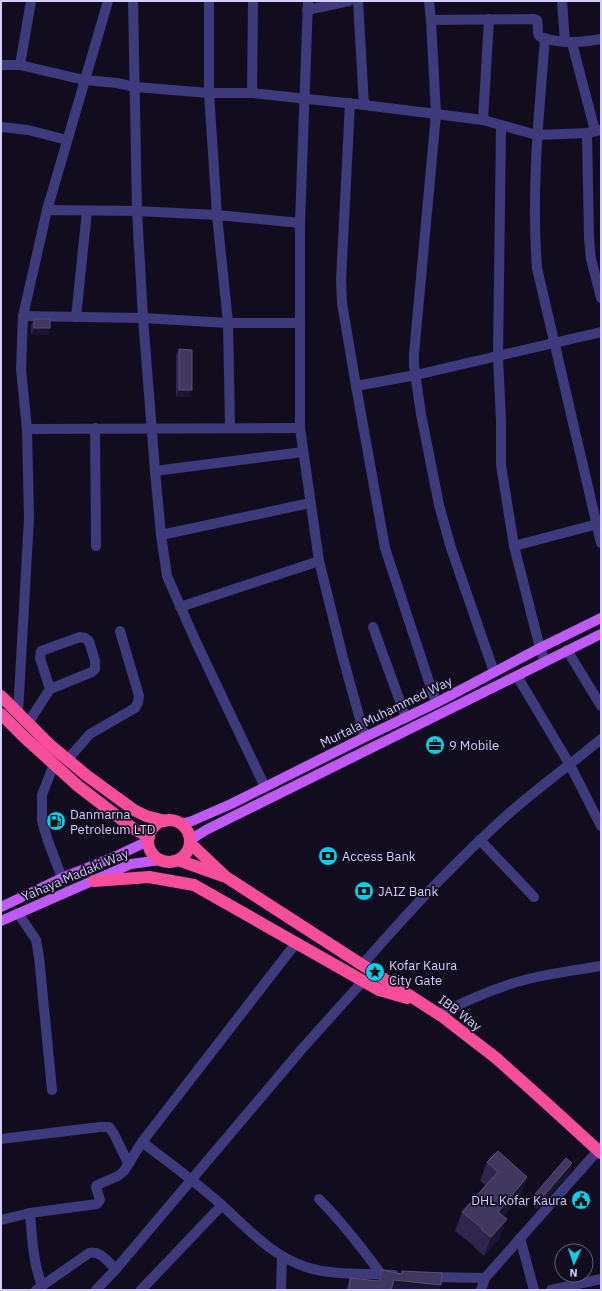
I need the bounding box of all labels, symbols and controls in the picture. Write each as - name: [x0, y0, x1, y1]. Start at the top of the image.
- street label: Murtala Muhammed Way: [317, 672, 456, 751]
- office icon: 9 Mobile: [424, 734, 446, 756]
- place label: 9 Mobile: [449, 737, 499, 754]
- place label: Danmarna Petroleum LTD: [70, 806, 156, 838]
- fuel station icon: Danmarna Petroleum LTD: [45, 810, 67, 832]
- street label: Yahaya Madaki Way: [19, 845, 132, 905]
- bank icon: Access Bank: [317, 845, 339, 867]
- place label: Access Bank: [342, 848, 416, 865]
- bank icon: JAIZ Bank: [353, 880, 375, 902]
- place label: JAIZ Bank: [378, 883, 439, 900]
- place label: Kofar Kaura City Gate: [389, 957, 457, 989]
- place icon: Kofar Kaura City Gate: [364, 961, 386, 983]
- street label: IBB Way: [435, 991, 486, 1035]
- public building icon: DHL Kofar Kaura: [570, 1189, 592, 1211]
- place label: DHL Kofar Kaura: [471, 1192, 567, 1209]
- north arrow: [554, 1243, 594, 1283]
- text: N: [569, 1266, 578, 1280]

